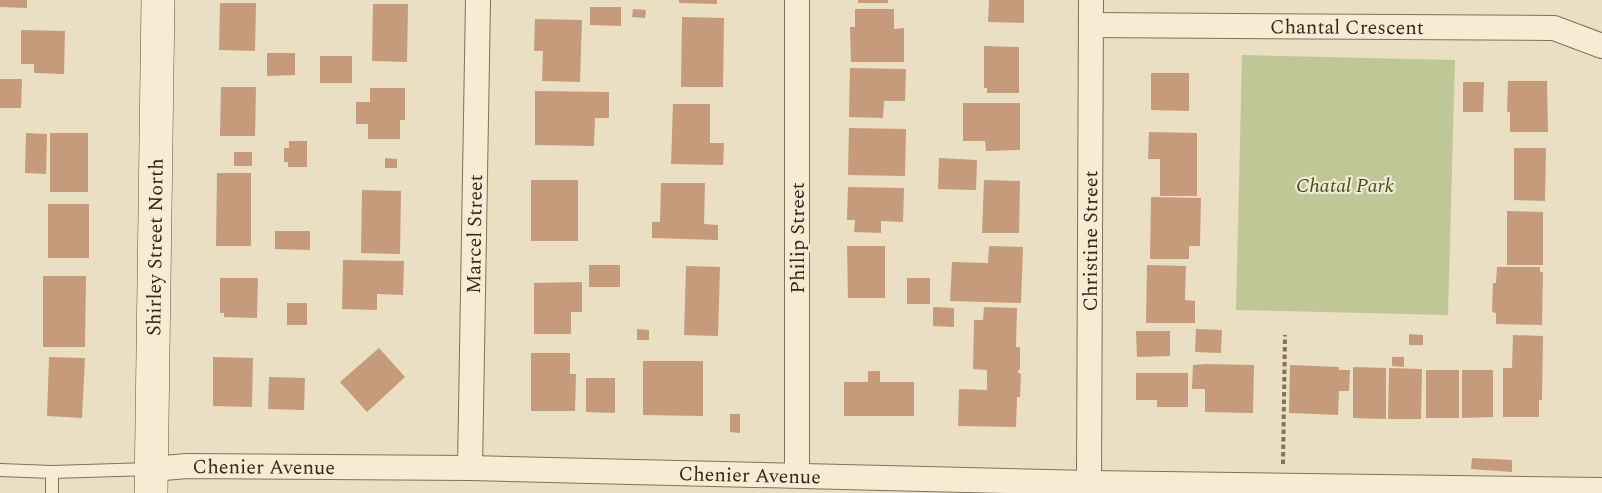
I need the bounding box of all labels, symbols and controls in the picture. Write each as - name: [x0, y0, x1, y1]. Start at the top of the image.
- street label: Chantal Crescent: [1270, 12, 1424, 43]
- street label: Shirley Street North: [139, 158, 172, 336]
- street label: Christine Street: [1076, 170, 1106, 312]
- park label: Chatal Park: [1296, 171, 1395, 201]
- street label: Marcel Street: [459, 174, 491, 294]
- street label: Philip Street: [783, 182, 813, 294]
- street label: Chenier Avenue: [193, 452, 335, 483]
- street label: Chenier Avenue: [678, 459, 821, 492]

